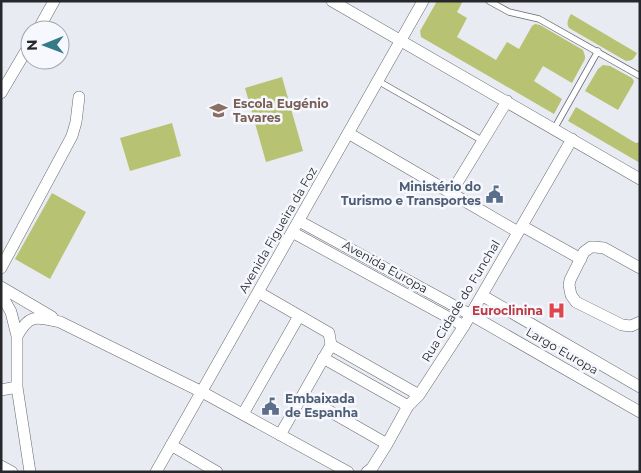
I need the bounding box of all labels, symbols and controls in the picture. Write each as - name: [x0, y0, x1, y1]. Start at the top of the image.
- north arrow: [20, 20, 70, 70]
- text: N: [23, 39, 41, 51]
- place label: Escola Eugénio Tavares: [233, 96, 329, 125]
- school or university icon: Escola Eugénio Tavares: [209, 101, 229, 121]
- street label: Avenida Figueira da Foz: [235, 164, 320, 295]
- place label: Ministério do Turismo e Transportes: [341, 179, 482, 208]
- public building icon: Ministério do Turismo e Transportes: [485, 184, 505, 204]
- street label: Avenida Europa: [340, 237, 430, 296]
- street label: Rua Cidade do Funchal: [418, 237, 503, 365]
- hospital icon: Euroclinina: [547, 301, 567, 321]
- place label: Euroclinina: [472, 303, 543, 318]
- street label: Largo Europa: [523, 324, 601, 377]
- place label: Embaixada de Espanha: [285, 391, 358, 420]
- public building icon: Embaixada de Espanha: [261, 396, 281, 416]

